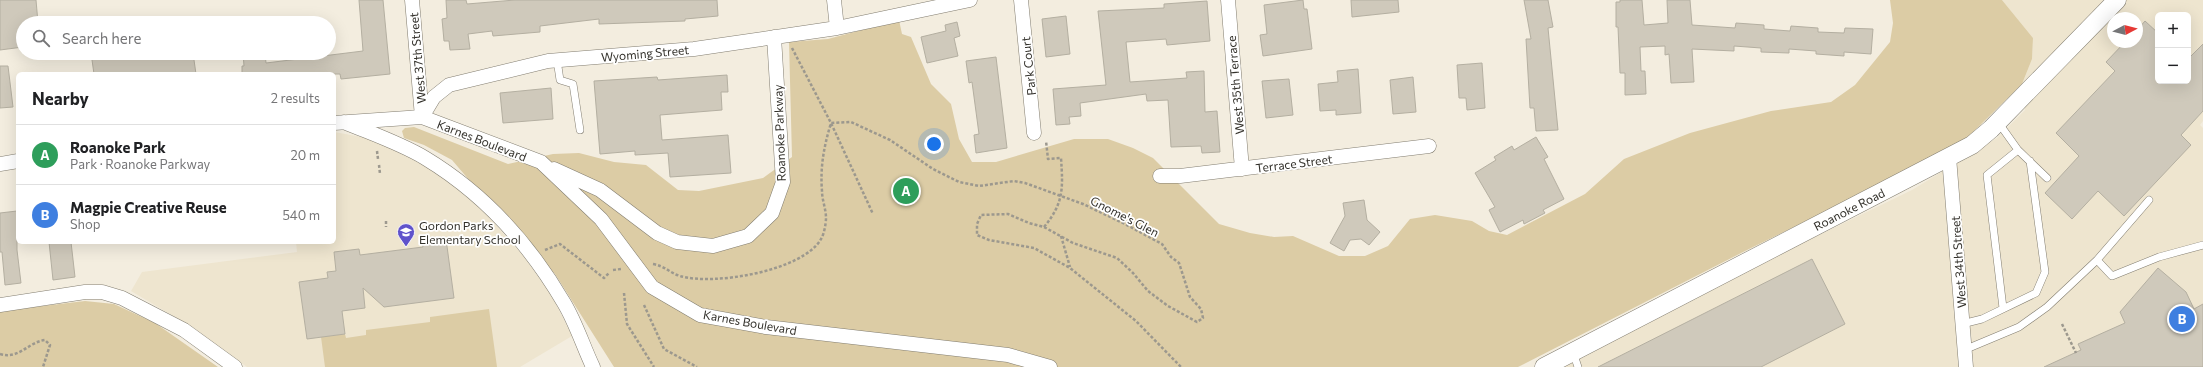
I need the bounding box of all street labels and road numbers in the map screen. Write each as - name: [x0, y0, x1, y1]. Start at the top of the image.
- street label: West 37th Street: [406, 12, 428, 104]
- street label: West 35th Terrace: [1224, 35, 1246, 135]
- street label: Park Court: [1018, 36, 1038, 96]
- street label: Wyoming Street: [600, 42, 690, 64]
- street label: Roanoke Parkway: [770, 84, 788, 182]
- street label: Karnes Boulevard: [435, 116, 529, 164]
- street label: Terrace Street: [1255, 151, 1333, 175]
- street label: Roanoke Road: [1811, 185, 1887, 233]
- street label: Gnome's Glen: [1088, 193, 1162, 239]
- street label: West 34th Street: [1948, 215, 1968, 309]
- street label: Karnes Boulevard: [702, 307, 798, 337]

